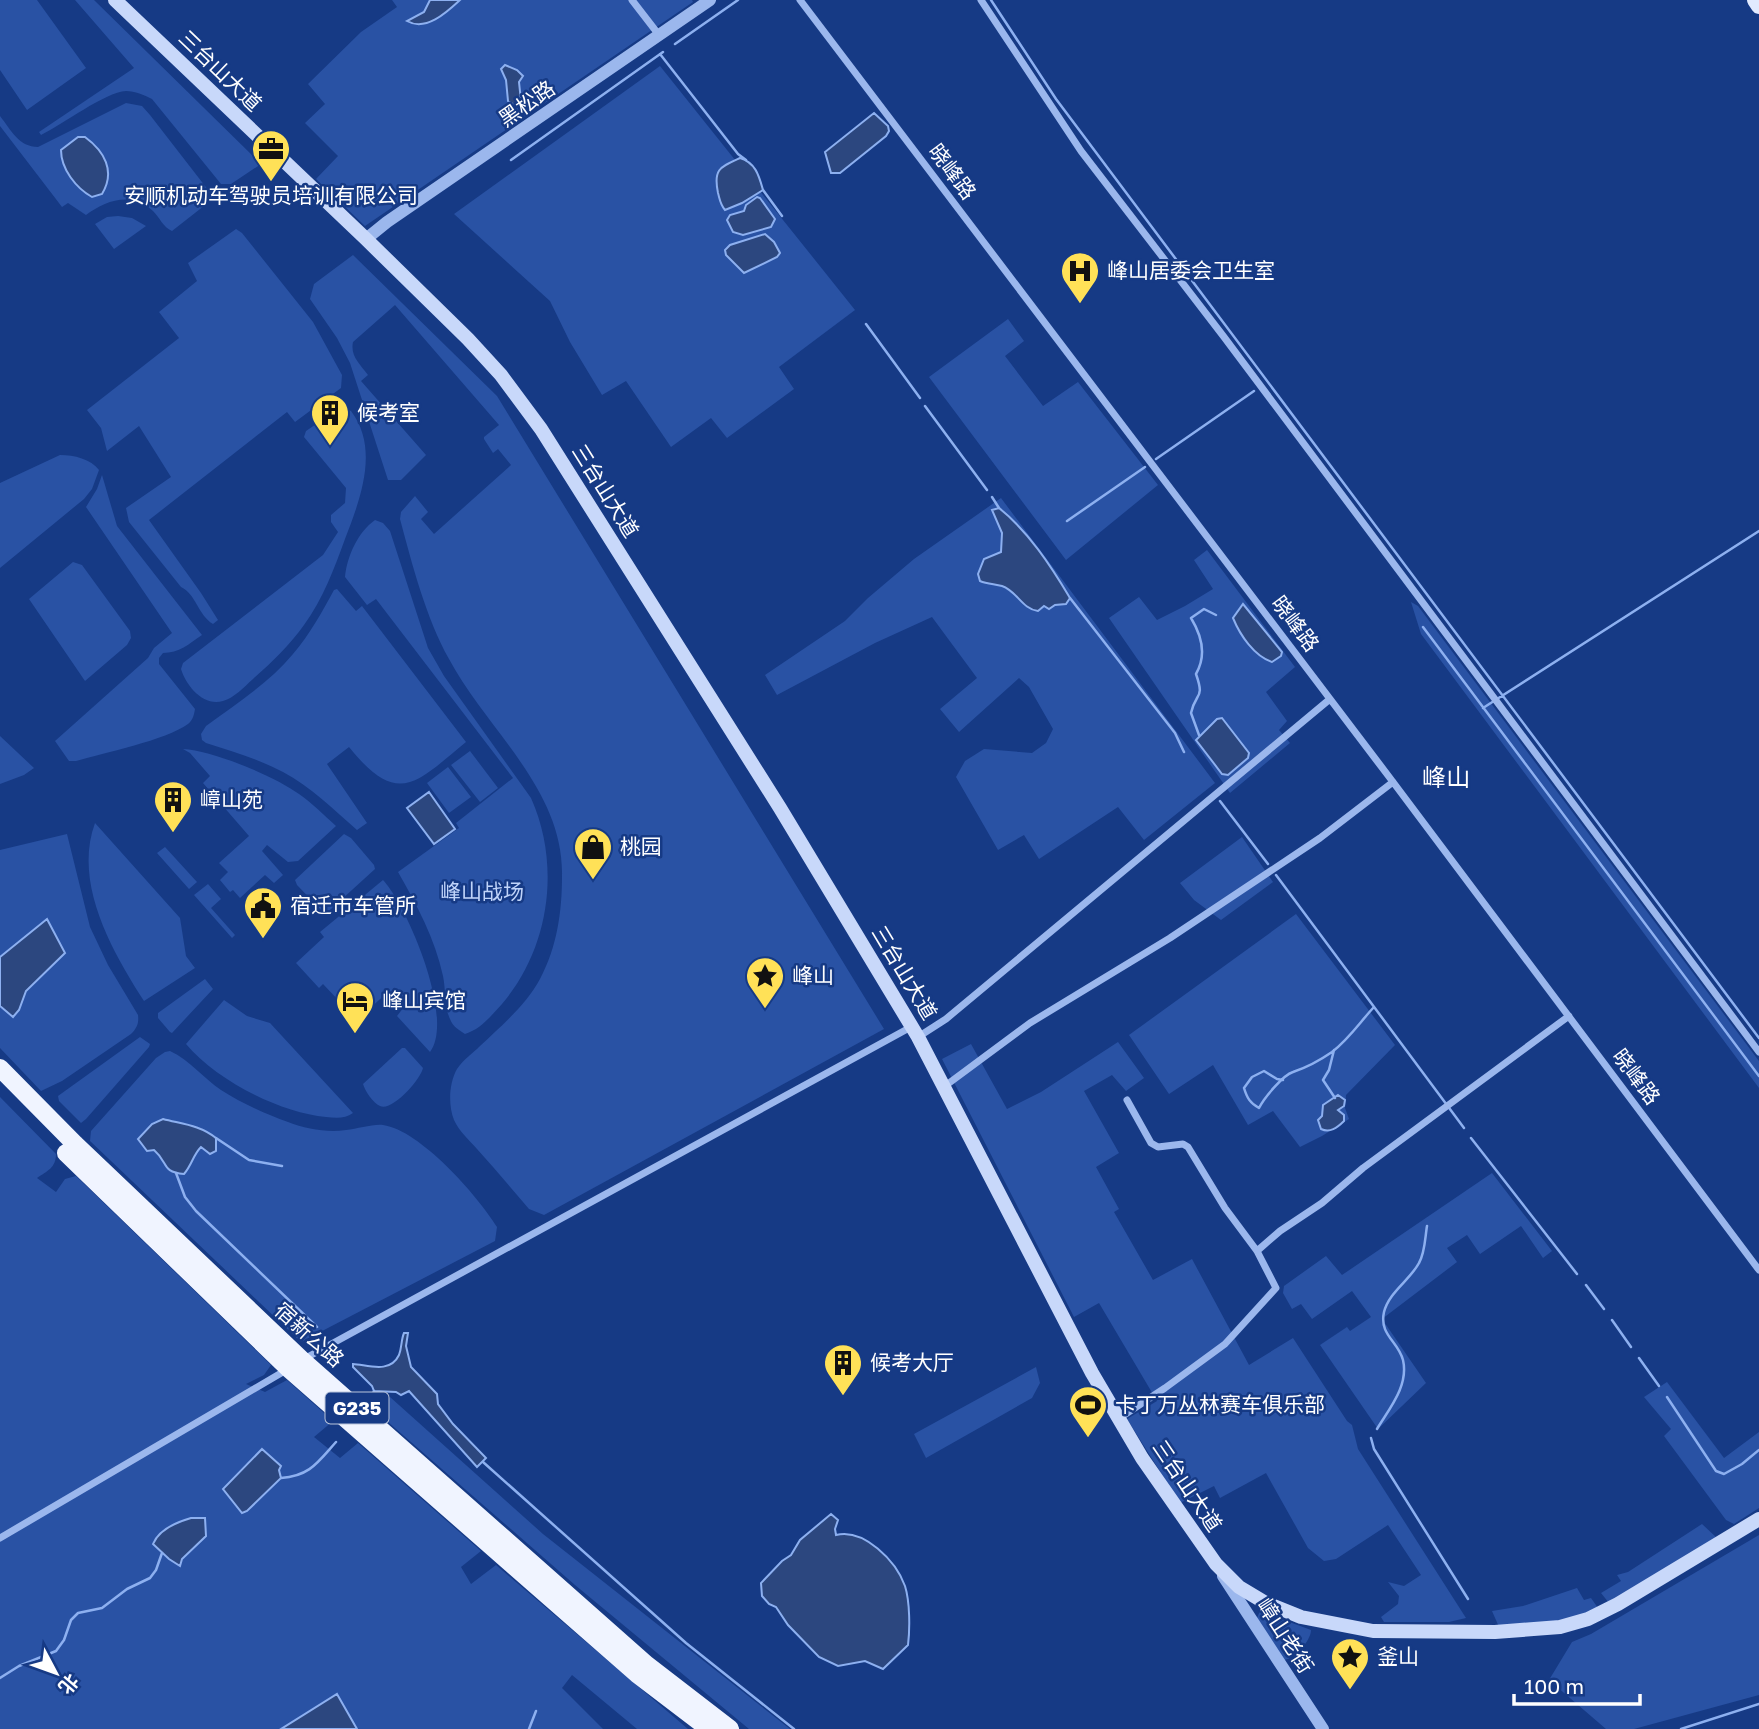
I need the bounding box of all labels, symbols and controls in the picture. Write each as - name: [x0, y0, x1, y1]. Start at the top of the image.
- street label: 三台山大道: [174, 24, 267, 116]
- street label: 黑松路: [493, 74, 560, 132]
- office icon: 安顺机动车驾驶员培训有限公司: [250, 128, 292, 183]
- street label: 晓峰路: [923, 138, 982, 204]
- place label: 安顺机动车驾驶员培训有限公司: [124, 182, 418, 208]
- hospital icon: 峰山居委会卫生室: [1059, 250, 1101, 305]
- place label: 峰山居委会卫生室: [1107, 257, 1275, 283]
- building icon: 候考室: [309, 392, 351, 447]
- place label: 候考室: [357, 399, 420, 425]
- street label: 三台山大道: [567, 439, 645, 542]
- street label: 晓峰路: [1266, 590, 1325, 656]
- district label: 峰山: [1422, 762, 1470, 791]
- building icon: 嶂山苑: [152, 779, 194, 834]
- place label: 嶂山苑: [200, 786, 263, 812]
- shop icon: 桃园: [572, 826, 614, 881]
- place label: 桃园: [620, 833, 662, 859]
- park label: 峰山战场: [440, 878, 524, 904]
- public building icon: 宿迁市车管所: [242, 885, 284, 940]
- place label: 宿迁市车管所: [290, 892, 416, 918]
- street label: 三台山大道: [867, 921, 943, 1024]
- place icon: 峰山: [744, 955, 786, 1010]
- place label: 峰山: [792, 962, 834, 988]
- hotel icon: 峰山宾馆: [334, 980, 376, 1035]
- place label: 峰山宾馆: [382, 987, 466, 1013]
- street label: 晓峰路: [1607, 1043, 1666, 1109]
- street label: 宿新公路: [270, 1296, 350, 1372]
- building icon: 候考大厅: [822, 1342, 864, 1397]
- place label: 候考大厅: [870, 1349, 954, 1375]
- sports icon: 卡丁万丛林赛车俱乐部: [1067, 1384, 1109, 1439]
- place label: 卡丁万丛林赛车俱乐部: [1115, 1391, 1325, 1417]
- road number: G235: [326, 1392, 388, 1424]
- street label: 三台山大道: [1148, 1435, 1228, 1536]
- street label: 嶂山老街: [1252, 1593, 1320, 1678]
- place icon: 釜山: [1329, 1636, 1371, 1691]
- north arrow: [21, 1638, 91, 1708]
- place label: 釜山: [1377, 1643, 1419, 1669]
- scale bar: [1514, 1662, 1640, 1706]
- text: 北: [54, 1670, 84, 1699]
- text: 100 m: [1524, 1673, 1584, 1699]

